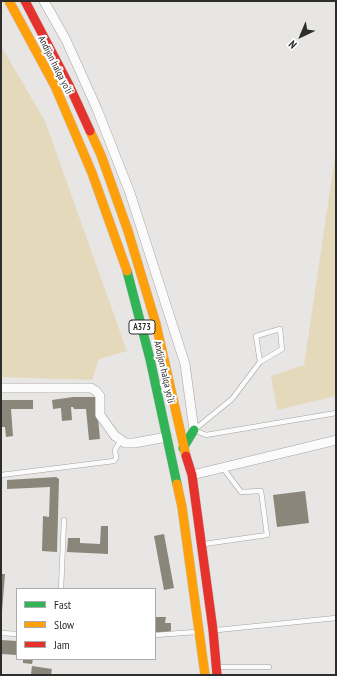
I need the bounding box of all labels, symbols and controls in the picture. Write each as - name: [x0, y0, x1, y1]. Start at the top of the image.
- north arrow: [281, 16, 321, 56]
- street label: Andijon halqa yo‘li: [35, 34, 75, 96]
- text: N: [286, 38, 300, 52]
- road number: A373: [129, 320, 155, 334]
- street label: Andijon halqa yo‘li: [151, 340, 177, 404]
- legend: [16, 588, 156, 660]
- text: Fast: [54, 597, 71, 612]
- text: Slow: [54, 617, 74, 632]
- text: Jam: [54, 637, 70, 652]

